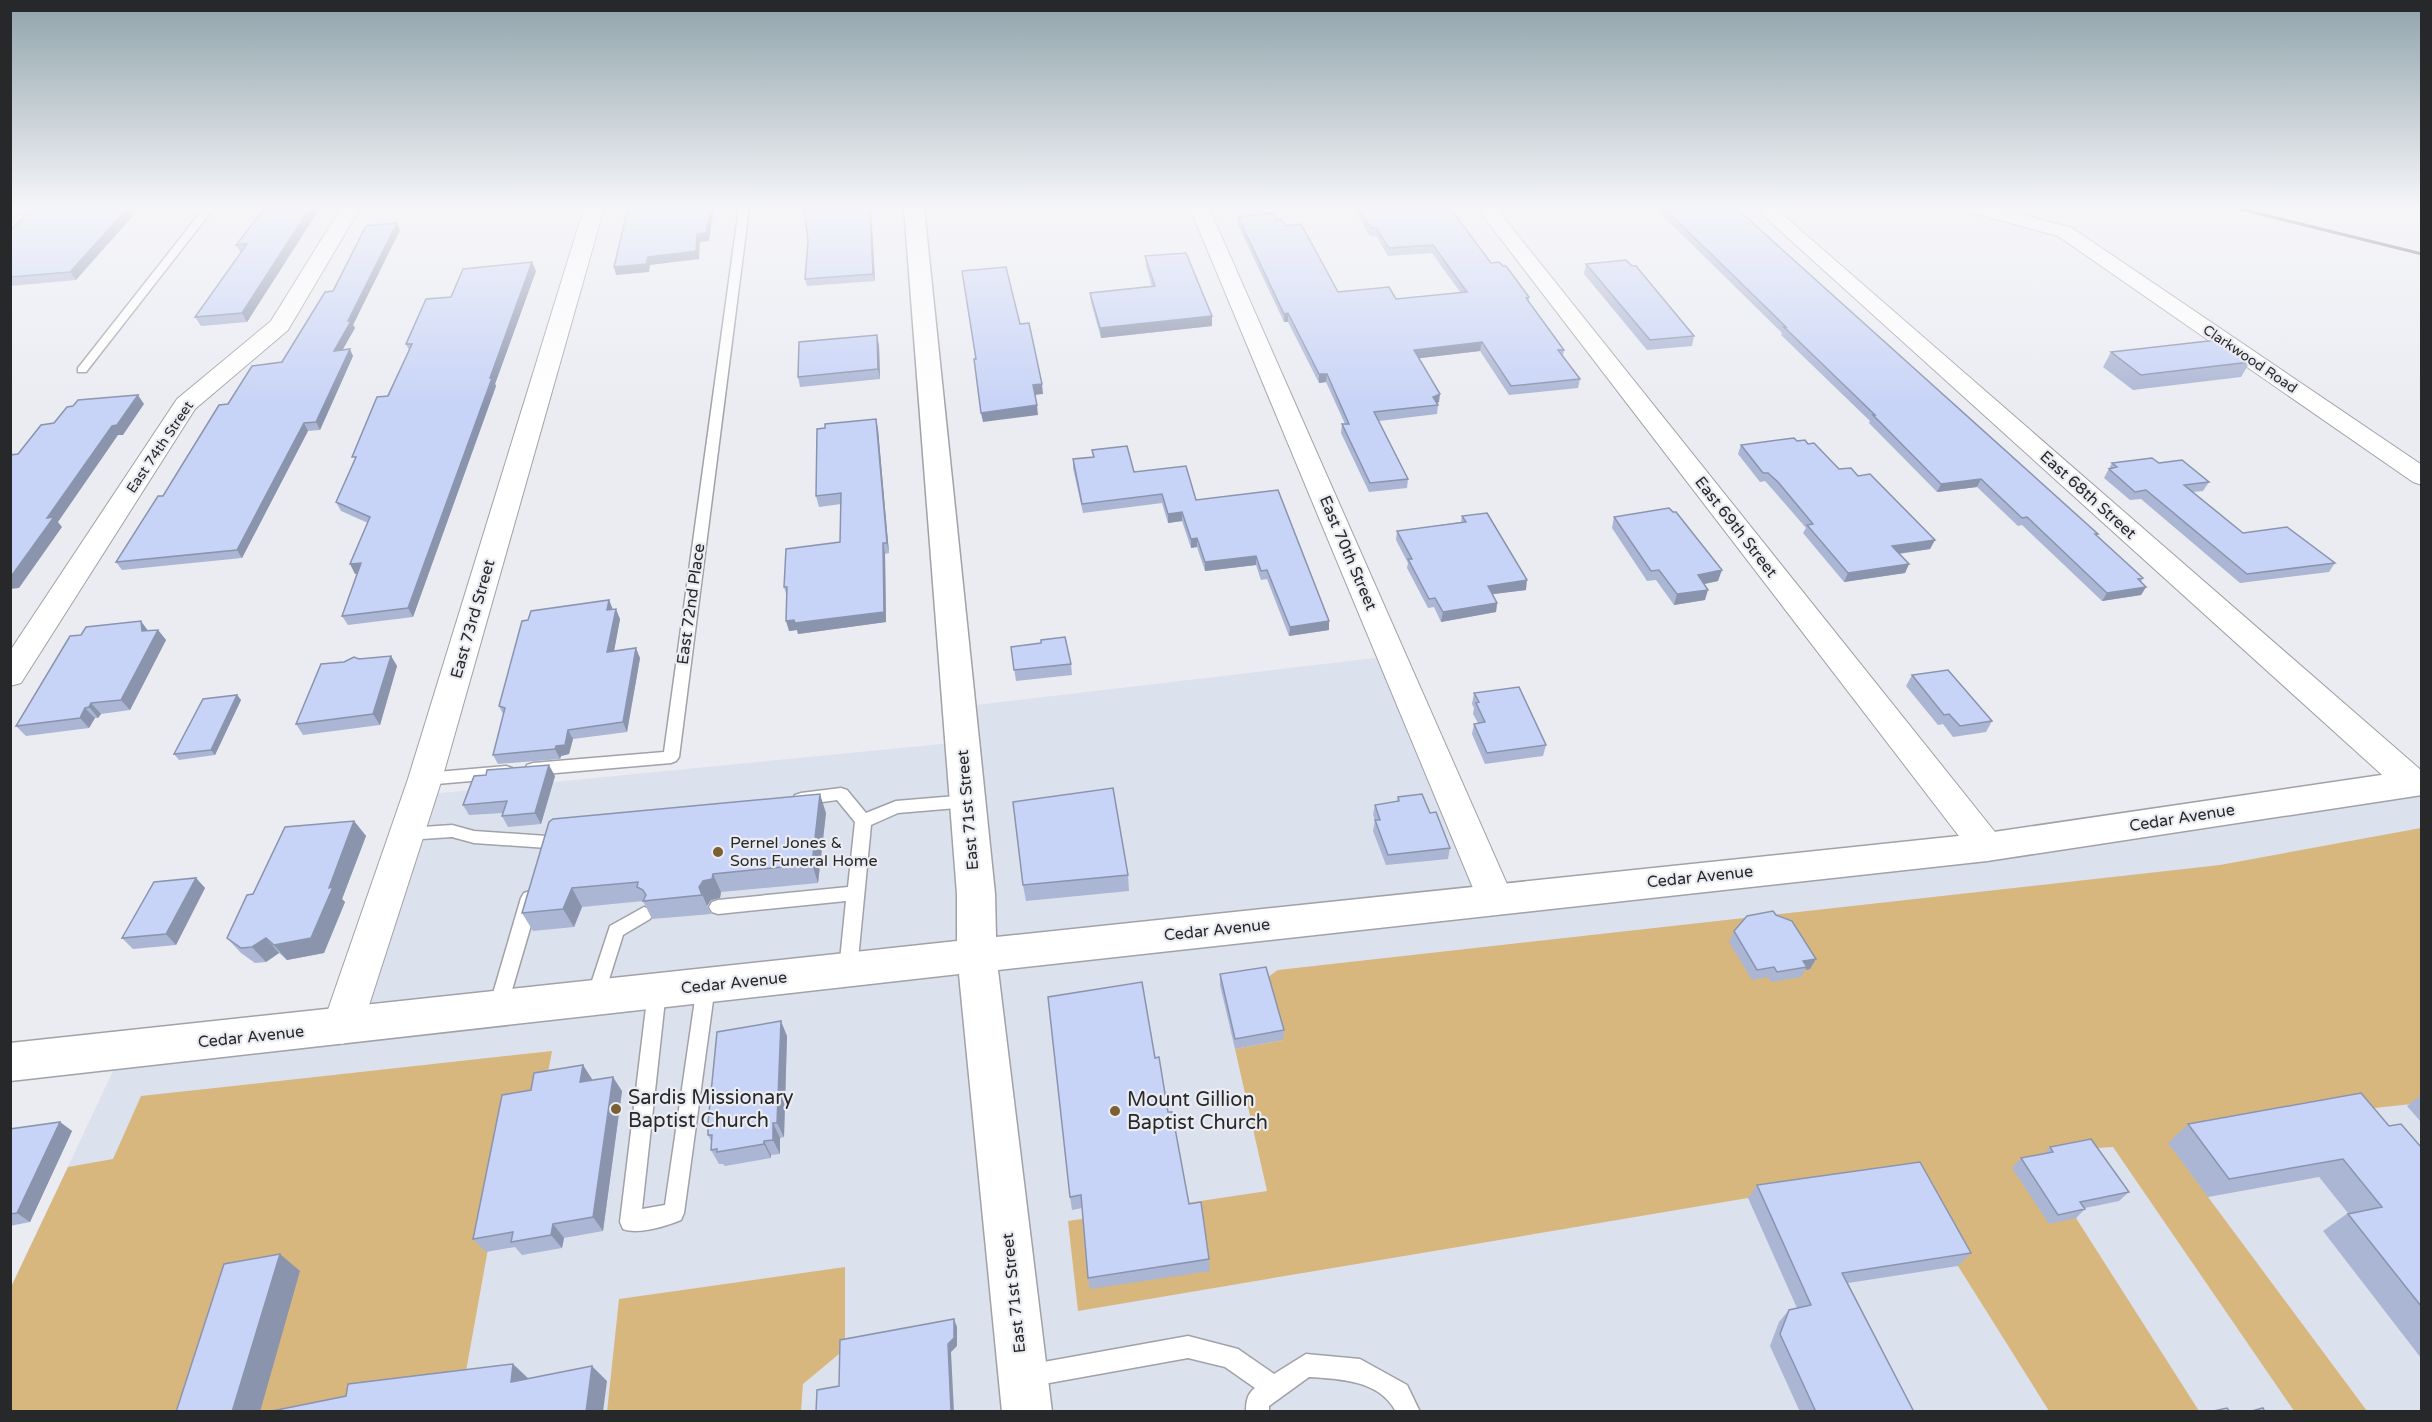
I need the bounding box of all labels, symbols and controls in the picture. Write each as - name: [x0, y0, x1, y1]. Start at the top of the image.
- street label: Clarkwood Road: [2200, 321, 2300, 397]
- street label: East 74th Street: [123, 397, 197, 496]
- street label: East 68th Street: [2036, 446, 2140, 544]
- street label: East 69th Street: [1690, 472, 1782, 582]
- street label: East 70th Street: [1315, 493, 1381, 613]
- street label: East 72nd Place: [673, 542, 709, 666]
- street label: East 73rd Street: [446, 557, 500, 681]
- street label: East 71st Street: [953, 749, 983, 871]
- street label: Cedar Avenue: [2128, 800, 2236, 836]
- place label: Pernel Jones & Sons Funeral Home: [730, 833, 877, 871]
- marker: Pernel Jones & Sons Funeral Home: [711, 845, 725, 859]
- street label: Cedar Avenue: [1646, 861, 1754, 893]
- street label: Cedar Avenue: [1163, 914, 1271, 946]
- street label: Cedar Avenue: [680, 967, 788, 999]
- street label: Cedar Avenue: [197, 1021, 305, 1053]
- place label: Sardis Missionary Baptist Church: [628, 1086, 794, 1133]
- place label: Mount Gillion Baptist Church: [1127, 1088, 1268, 1135]
- marker: Sardis Missionary Baptist Church: [609, 1102, 623, 1116]
- marker: Mount Gillion Baptist Church: [1108, 1104, 1122, 1118]
- street label: East 71st Street: [998, 1232, 1030, 1354]

